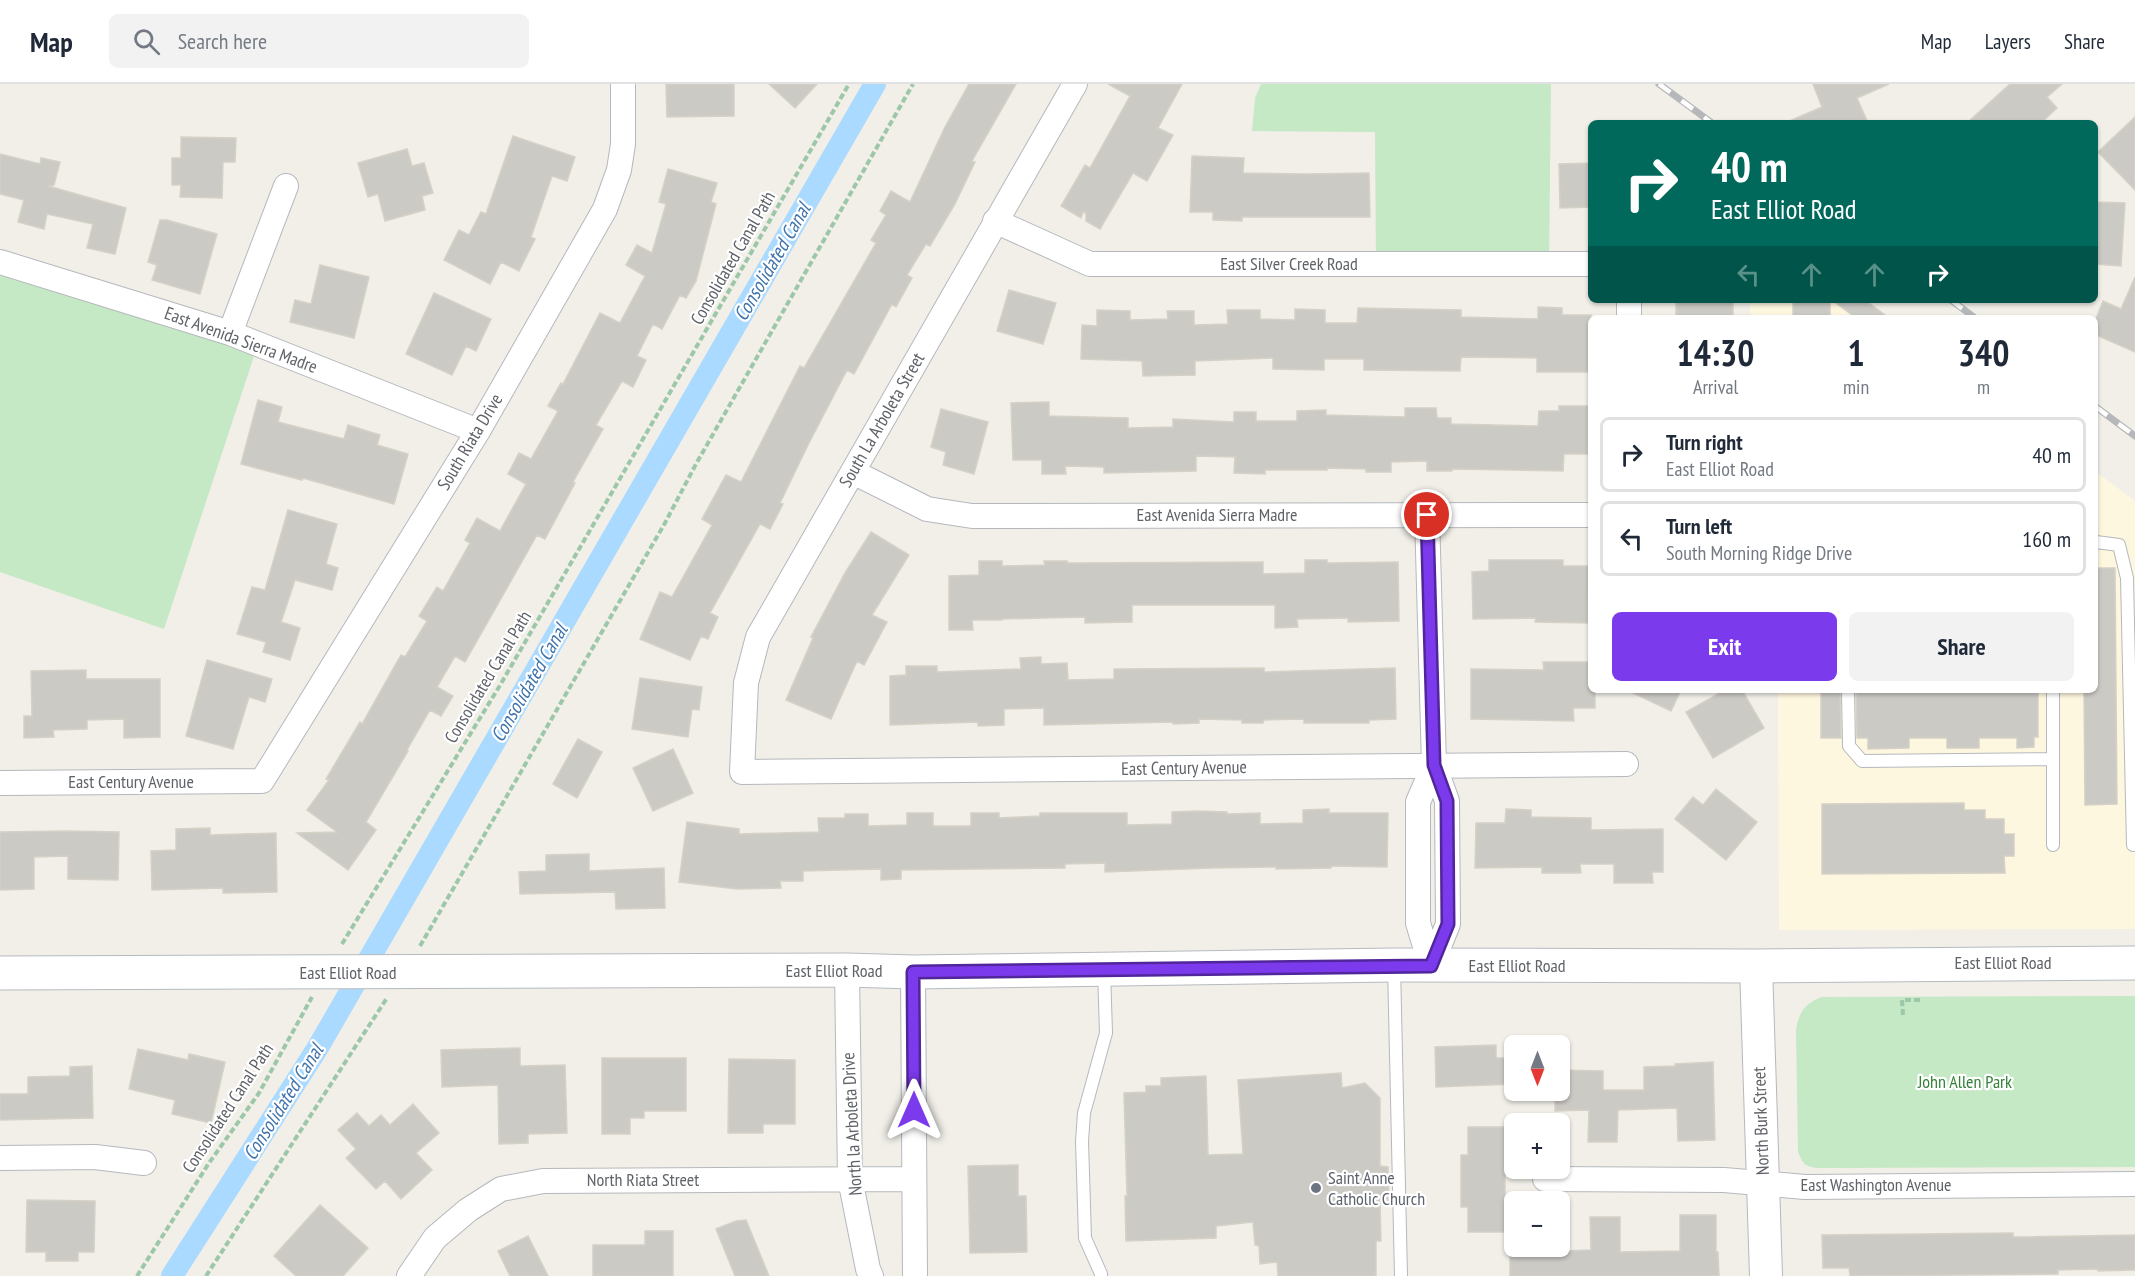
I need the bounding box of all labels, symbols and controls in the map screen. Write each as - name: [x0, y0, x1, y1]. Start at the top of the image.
- search box: [109, 14, 529, 68]
- text: Map: [30, 23, 73, 60]
- icon: search: [130, 25, 163, 58]
- text: Search here: [178, 27, 267, 55]
- text: Map: [1921, 28, 1952, 55]
- text: Layers: [1985, 28, 2031, 55]
- text: Share: [2064, 28, 2105, 55]
- text: 40 m: [1711, 139, 1788, 194]
- icon: right: [1612, 144, 1690, 222]
- street label: Consolidated Canal Path: [686, 188, 780, 328]
- text: East Elliot Road: [1711, 192, 1857, 226]
- water label: Consolidated Canal: [729, 199, 815, 325]
- street label: East Silver Creek Road: [1220, 252, 1358, 275]
- icon: left: [1732, 258, 1765, 291]
- icon: ahead: [1795, 258, 1828, 291]
- icon: ahead: [1858, 258, 1891, 291]
- icon: right: [1921, 258, 1954, 291]
- street label: East Avenida Sierra Madre: [162, 301, 321, 378]
- text: 14:30: [1677, 329, 1754, 376]
- text: 1: [1847, 329, 1865, 376]
- text: 340: [1958, 329, 2009, 376]
- street label: South La Arboleta Street: [834, 348, 929, 491]
- text: Arrival: [1693, 374, 1738, 400]
- text: min: [1843, 374, 1869, 400]
- text: m: [1977, 374, 1990, 400]
- street label: South Riata Drive: [432, 389, 507, 494]
- text: Turn right: [1666, 428, 1743, 456]
- icon: right: [1615, 438, 1648, 471]
- text: 40 m: [2032, 441, 2071, 469]
- text: East Elliot Road: [1666, 456, 1774, 482]
- pin: [1401, 489, 1452, 540]
- icon: arrive: [1410, 498, 1443, 531]
- street label: East Avenida Sierra Madre: [1136, 503, 1298, 526]
- text: Turn left: [1666, 512, 1732, 540]
- icon: left: [1615, 522, 1648, 555]
- text: 160 m: [2022, 525, 2071, 553]
- text: South Morning Ridge Drive: [1666, 540, 1852, 566]
- street label: Consolidated Canal Path: [440, 607, 536, 747]
- button: Exit: [1612, 612, 1837, 681]
- button: Share: [1849, 612, 2074, 681]
- water label: Consolidated Canal: [486, 620, 572, 746]
- street label: East Century Avenue: [1121, 755, 1247, 780]
- street label: East Century Avenue: [68, 770, 194, 793]
- street label: East Elliot Road: [1954, 951, 2052, 974]
- street label: East Elliot Road: [1468, 954, 1566, 977]
- street label: East Elliot Road: [785, 959, 883, 982]
- street label: East Elliot Road: [299, 961, 397, 984]
- north arrow: [1504, 1035, 1570, 1101]
- map controls: [1504, 1035, 1570, 1257]
- water label: Consolidated Canal: [237, 1037, 330, 1165]
- street label: Consolidated Canal Path: [177, 1038, 278, 1177]
- street label: North la Arboleta Drive: [836, 1052, 867, 1196]
- street label: North Burk Street: [1747, 1066, 1774, 1176]
- park label: John Allen Park: [1917, 1070, 2012, 1093]
- position arrow: [882, 1078, 946, 1142]
- button: +: [1504, 1113, 1570, 1179]
- place label: Saint Anne Catholic Church: [1328, 1166, 1425, 1210]
- street label: North Riata Street: [587, 1168, 699, 1191]
- street label: East Washington Avenue: [1800, 1173, 1952, 1196]
- marker: Saint Anne Catholic Church: [1309, 1181, 1323, 1195]
- button: −: [1504, 1191, 1570, 1257]

